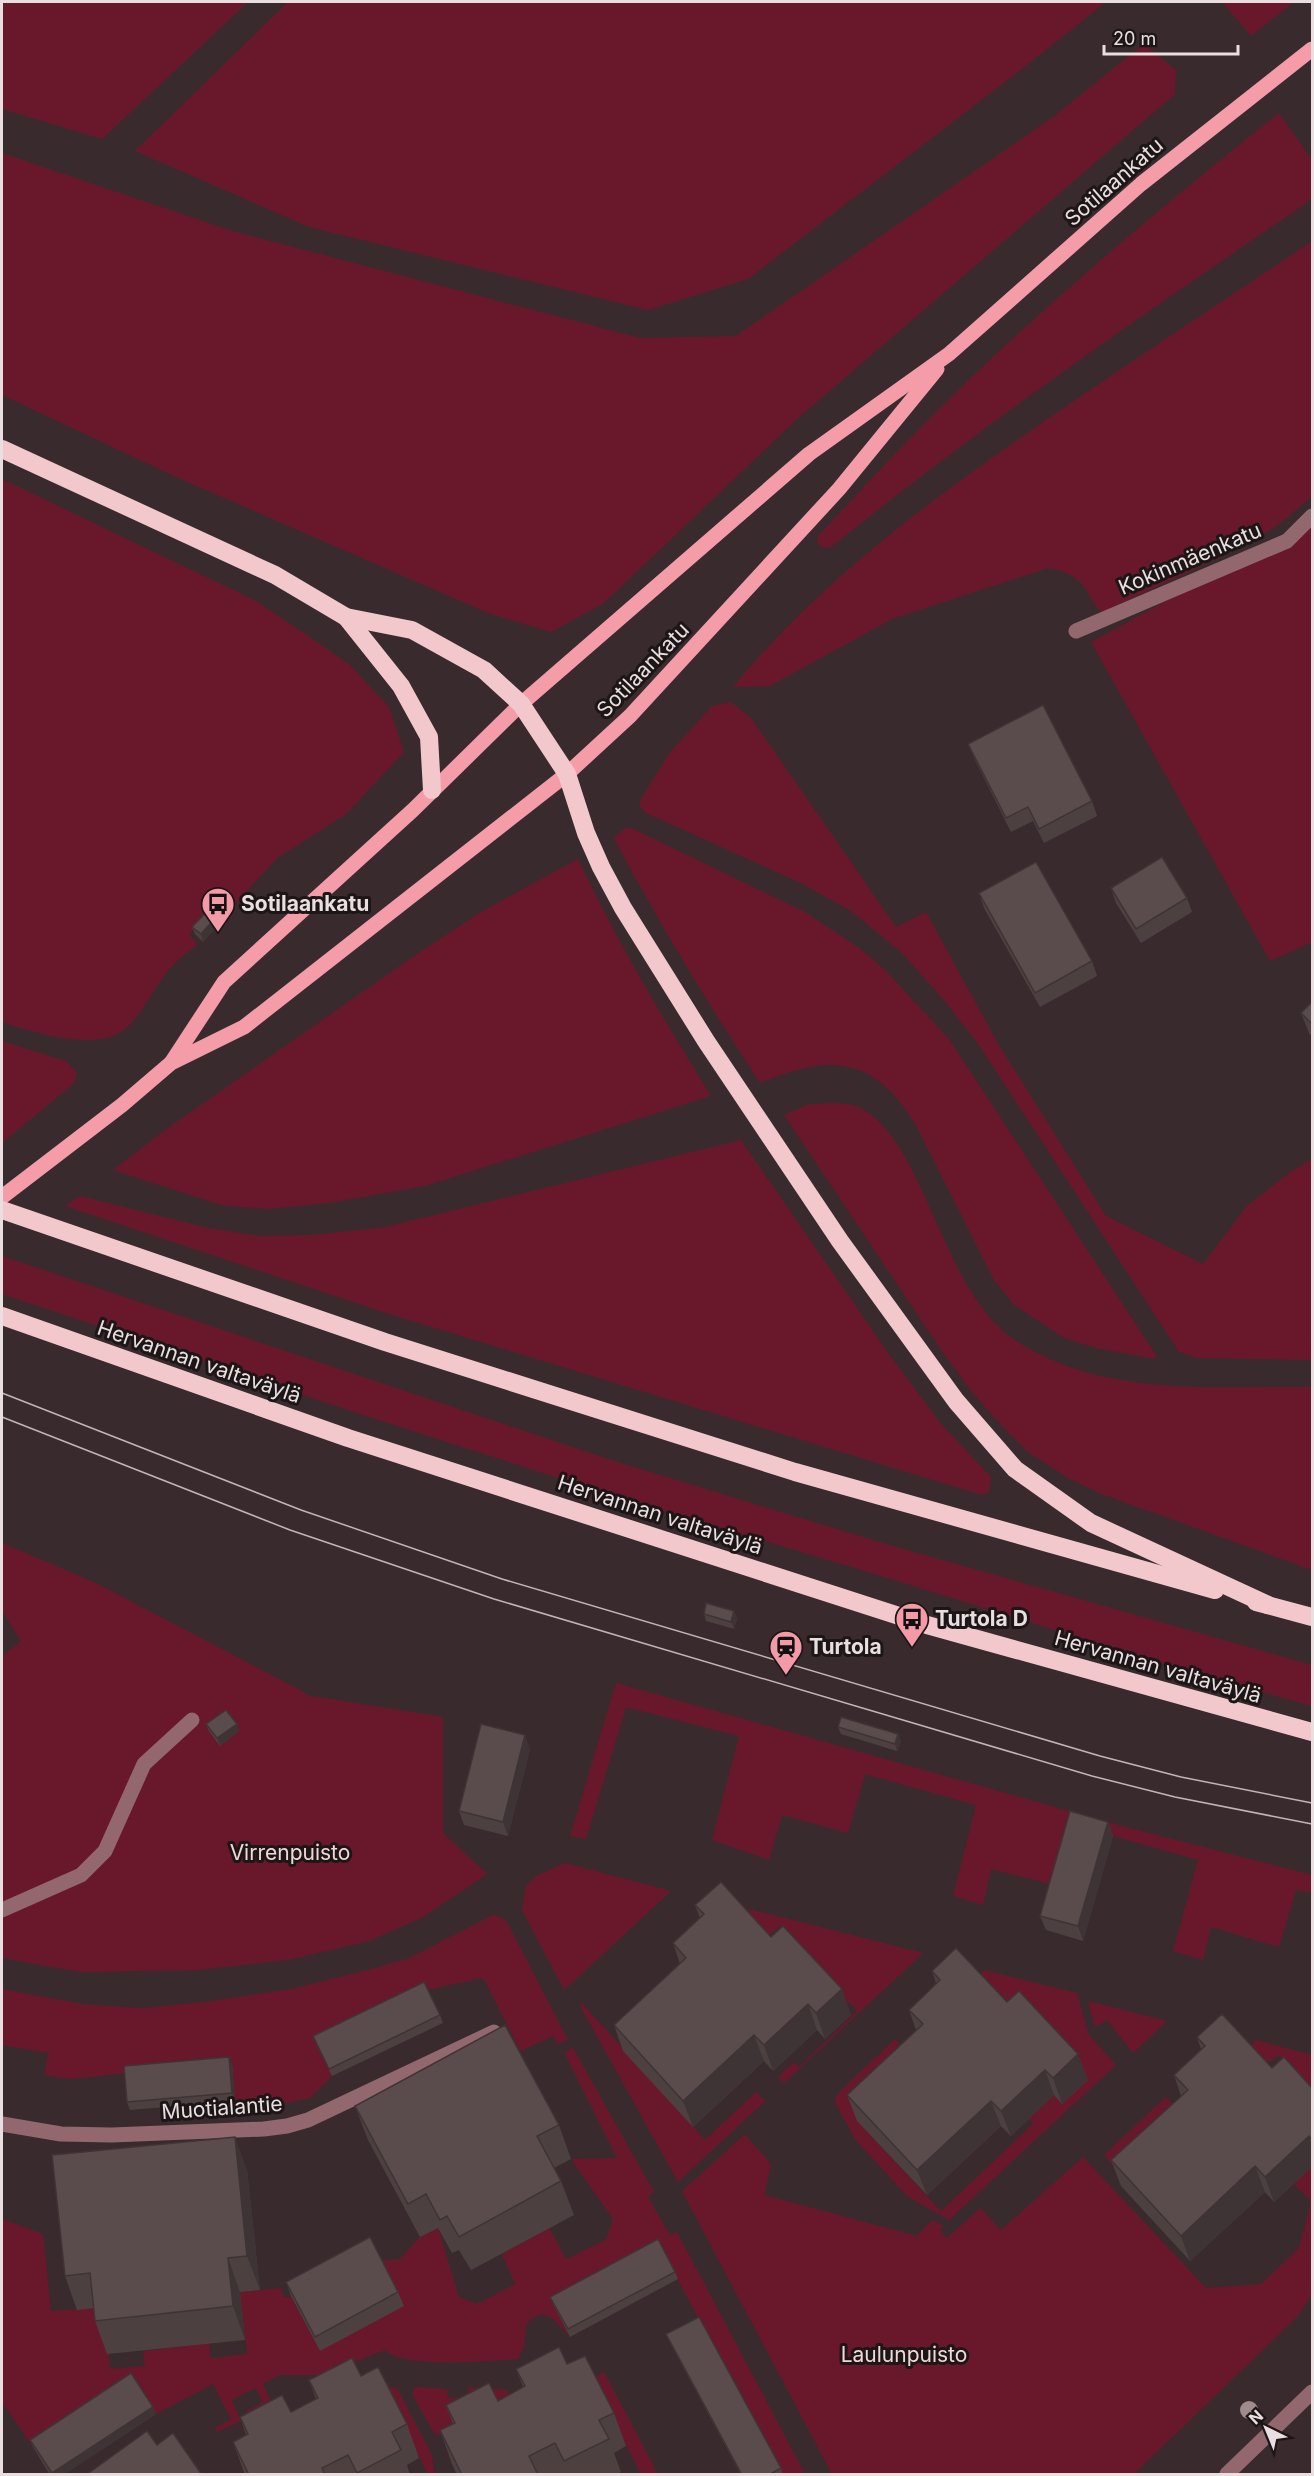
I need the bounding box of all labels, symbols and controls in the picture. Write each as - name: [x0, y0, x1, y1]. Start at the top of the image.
- scale bar: [1104, 18, 1238, 56]
- text: 20 m: [1113, 28, 1156, 49]
- street label: Sotilaankatu: [1060, 132, 1168, 231]
- street label: Kokinmäenkatu: [1115, 517, 1265, 600]
- street label: Sotilaankatu: [591, 617, 694, 722]
- bus stop icon: Sotilaankatu: [200, 886, 236, 933]
- place label: Sotilaankatu: [241, 891, 369, 916]
- street label: Hervannan valtaväylä: [94, 1315, 304, 1408]
- street label: Hervannan valtaväylä: [555, 1470, 766, 1559]
- bus stop icon: Turtola D: [894, 1601, 930, 1648]
- place label: Turtola D: [935, 1606, 1028, 1631]
- street label: Hervannan valtaväylä: [1052, 1625, 1264, 1708]
- station icon: Turtola: [768, 1629, 804, 1676]
- place label: Turtola: [809, 1634, 882, 1659]
- park label: Virrenpuisto: [230, 1840, 350, 1865]
- street label: Muotialantie: [161, 2091, 283, 2124]
- park label: Laulunpuisto: [841, 2342, 967, 2367]
- north arrow: [1236, 2398, 1296, 2458]
- text: N: [1244, 2406, 1267, 2429]

